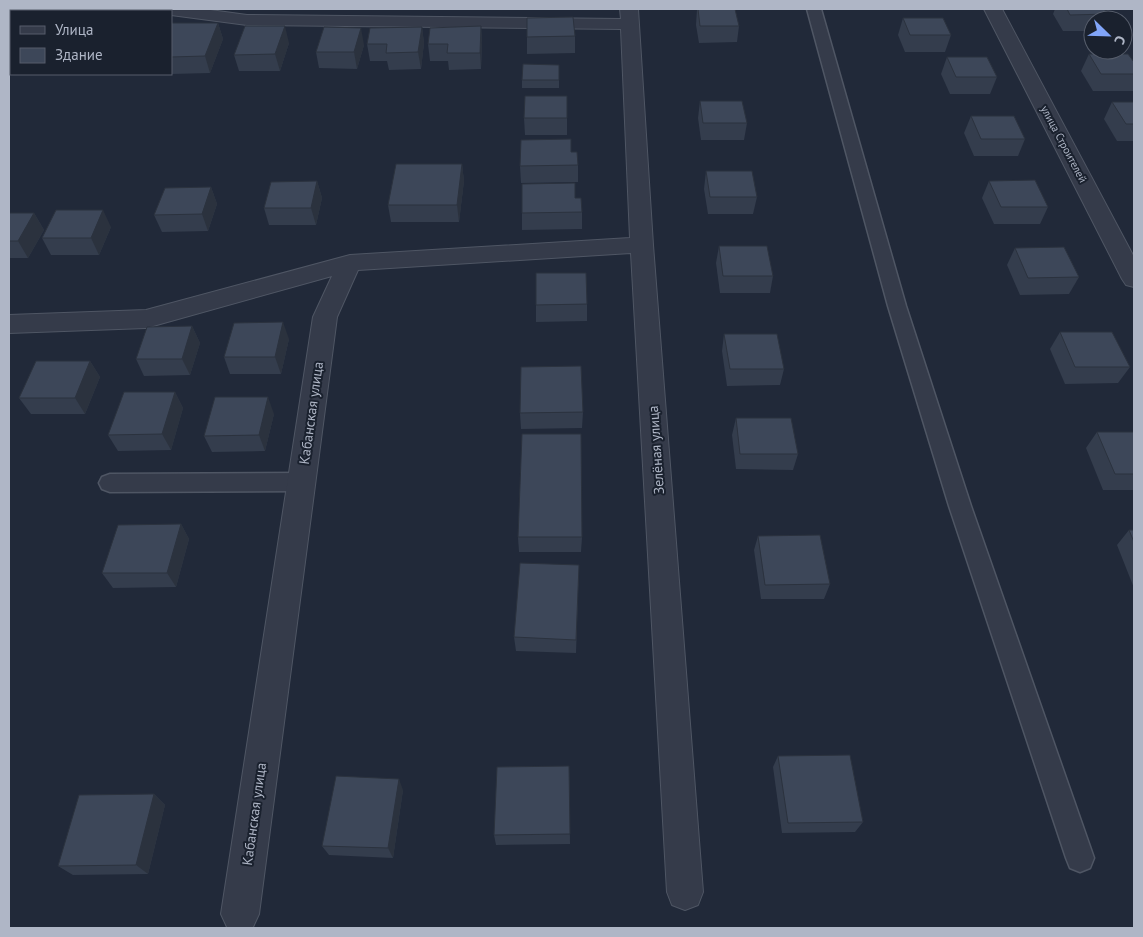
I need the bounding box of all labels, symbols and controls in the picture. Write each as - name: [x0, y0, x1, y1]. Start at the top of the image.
- legend: [10, 10, 172, 75]
- north arrow: [1083, 10, 1133, 60]
- text: Улица: [55, 20, 93, 39]
- text: С: [1110, 33, 1130, 47]
- text: Здание: [55, 45, 103, 64]
- street label: улица Строителей: [1038, 103, 1090, 185]
- street label: Кабанская улица: [295, 360, 327, 465]
- street label: Зелёная улица: [644, 405, 668, 495]
- street label: Кабанская улица: [238, 761, 270, 866]

